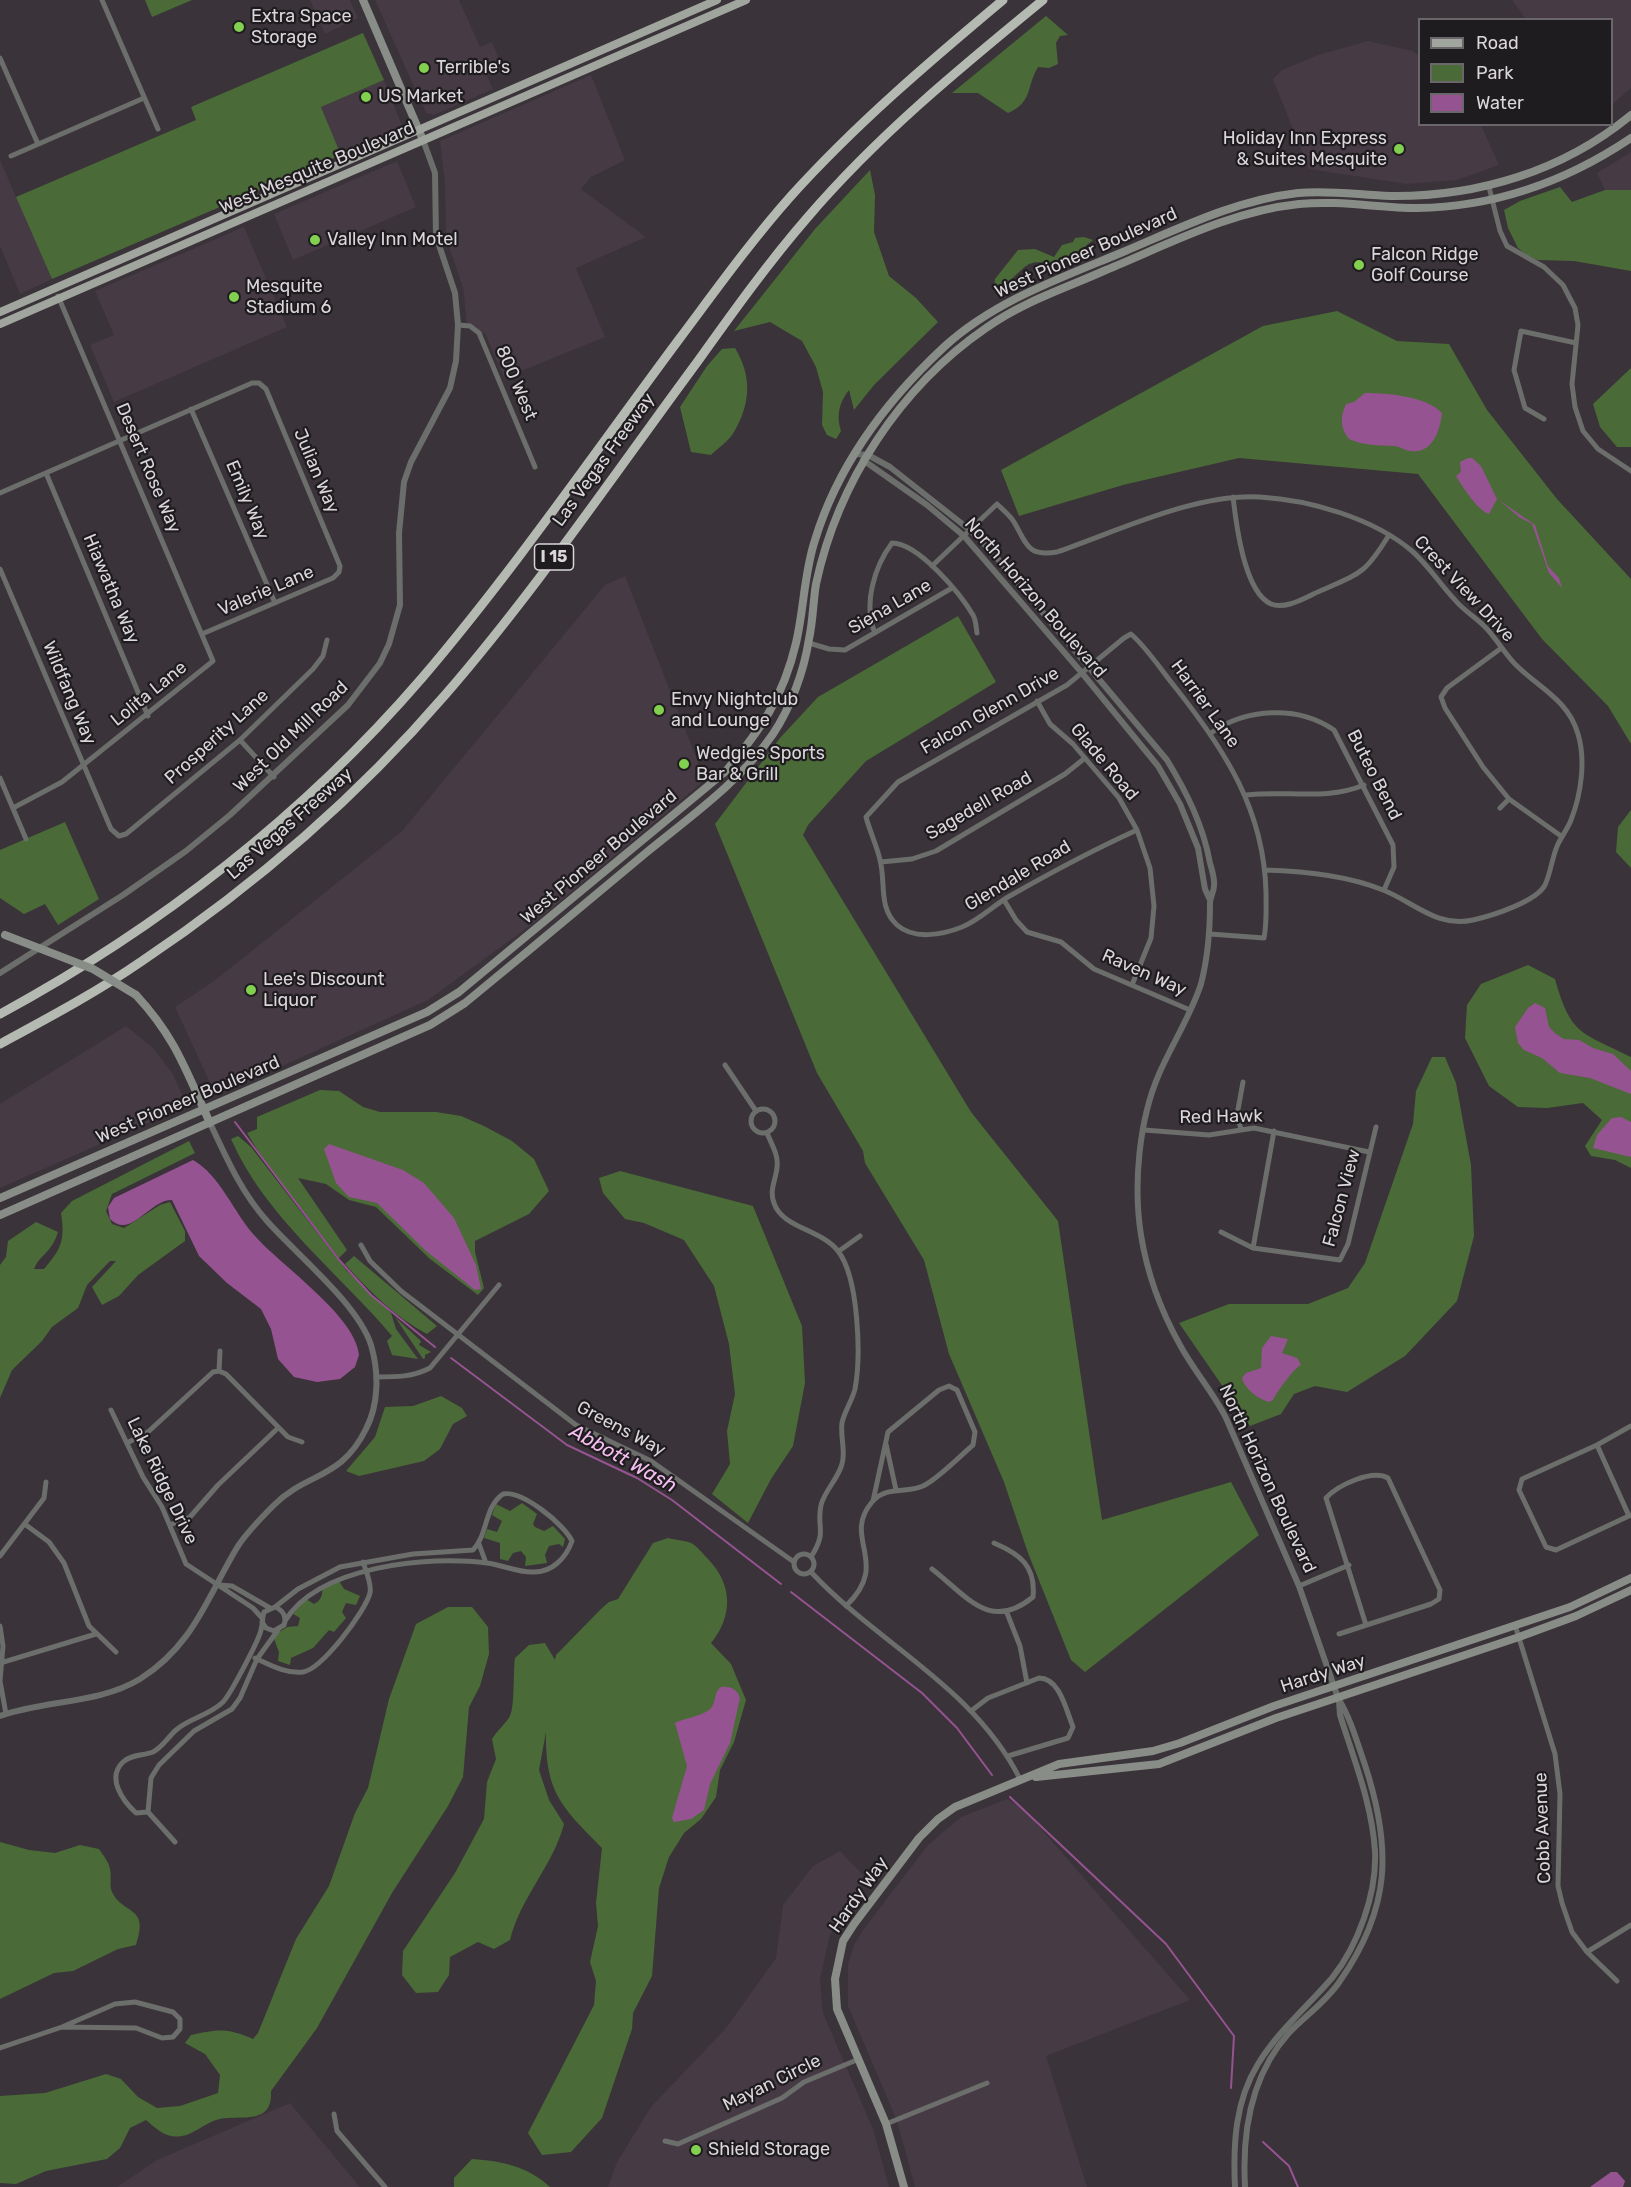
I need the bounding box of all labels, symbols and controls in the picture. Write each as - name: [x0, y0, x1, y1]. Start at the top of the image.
- place label: Extra Space Storage: [251, 6, 352, 48]
- legend: [1418, 18, 1613, 126]
- marker: Extra Space Storage: [232, 20, 246, 34]
- text: Road: [1476, 32, 1519, 54]
- place label: Terrible's: [436, 57, 510, 79]
- marker: Terrible's: [417, 61, 431, 75]
- text: Park: [1476, 62, 1513, 84]
- place label: US Market: [378, 86, 463, 108]
- marker: US Market: [359, 90, 373, 104]
- text: Water: [1476, 92, 1524, 114]
- street label: West Mesquite Boulevard: [216, 117, 418, 219]
- place label: Holiday Inn Express & Suites Mesquite: [1223, 128, 1387, 170]
- marker: Holiday Inn Express & Suites Mesquite: [1392, 142, 1406, 156]
- street label: West Pioneer Boulevard: [991, 203, 1181, 303]
- place label: Valley Inn Motel: [327, 229, 458, 251]
- marker: Valley Inn Motel: [308, 233, 322, 247]
- place label: Falcon Ridge Golf Course: [1371, 244, 1479, 286]
- marker: Falcon Ridge Golf Course: [1352, 258, 1366, 272]
- place label: Mesquite Stadium 6: [246, 276, 331, 318]
- marker: Mesquite Stadium 6: [227, 290, 241, 304]
- street label: 800 West: [491, 342, 541, 424]
- street label: Las Vegas Freeway: [548, 389, 660, 531]
- street label: Desert Rose Way: [111, 400, 185, 536]
- street label: Julian Way: [289, 425, 343, 517]
- street label: Emily Way: [221, 457, 273, 543]
- street label: North Horizon Boulevard: [959, 513, 1111, 683]
- street label: Hiawatha Way: [78, 531, 144, 647]
- street label: Crest View Drive: [1409, 531, 1519, 647]
- road number: I 15: [534, 544, 574, 570]
- street label: Valerie Lane: [215, 561, 317, 621]
- street label: Siena Lane: [845, 575, 935, 639]
- street label: Wildfang Way: [38, 638, 100, 748]
- street label: Harrier Lane: [1166, 656, 1244, 752]
- street label: Lolita Lane: [107, 657, 191, 731]
- street label: Falcon Glenn Drive: [917, 663, 1063, 759]
- street label: West Old Mill Road: [229, 677, 353, 797]
- street label: Prosperity Lane: [161, 685, 273, 789]
- place label: Envy Nightclub and Lounge: [671, 689, 798, 732]
- marker: Envy Nightclub and Lounge: [652, 703, 666, 717]
- street label: Glade Road: [1065, 719, 1143, 805]
- street label: Buteo Bend: [1342, 726, 1406, 824]
- place label: Wedgies Sports Bar & Grill: [696, 743, 825, 786]
- marker: Wedgies Sports Bar & Grill: [677, 757, 691, 771]
- street label: Las Vegas Freeway: [223, 764, 357, 884]
- street label: Sagedell Road: [922, 767, 1036, 845]
- street label: West Pioneer Boulevard: [516, 785, 682, 929]
- street label: Glendale Road: [961, 836, 1075, 916]
- street label: Raven Way: [1098, 945, 1190, 1001]
- place label: Lee's Discount Liquor: [263, 969, 385, 1012]
- marker: Lee's Discount Liquor: [244, 983, 258, 997]
- street label: West Pioneer Boulevard: [93, 1051, 283, 1149]
- street label: Red Hawk: [1179, 1105, 1263, 1129]
- street label: Falcon View: [1319, 1147, 1365, 1249]
- street label: North Horizon Boulevard: [1214, 1381, 1320, 1577]
- street label: Greens Way: [573, 1397, 669, 1461]
- street label: Lake Ridge Drive: [122, 1414, 202, 1548]
- water label: Abbott Wash: [565, 1420, 681, 1498]
- street label: Hardy Way: [1278, 1650, 1368, 1698]
- street label: Cobb Avenue: [1530, 1772, 1556, 1884]
- street label: Hardy Way: [825, 1853, 893, 1937]
- street label: Mayan Circle: [720, 2050, 824, 2116]
- place label: Shield Storage: [708, 2139, 830, 2161]
- marker: Shield Storage: [689, 2143, 703, 2157]

